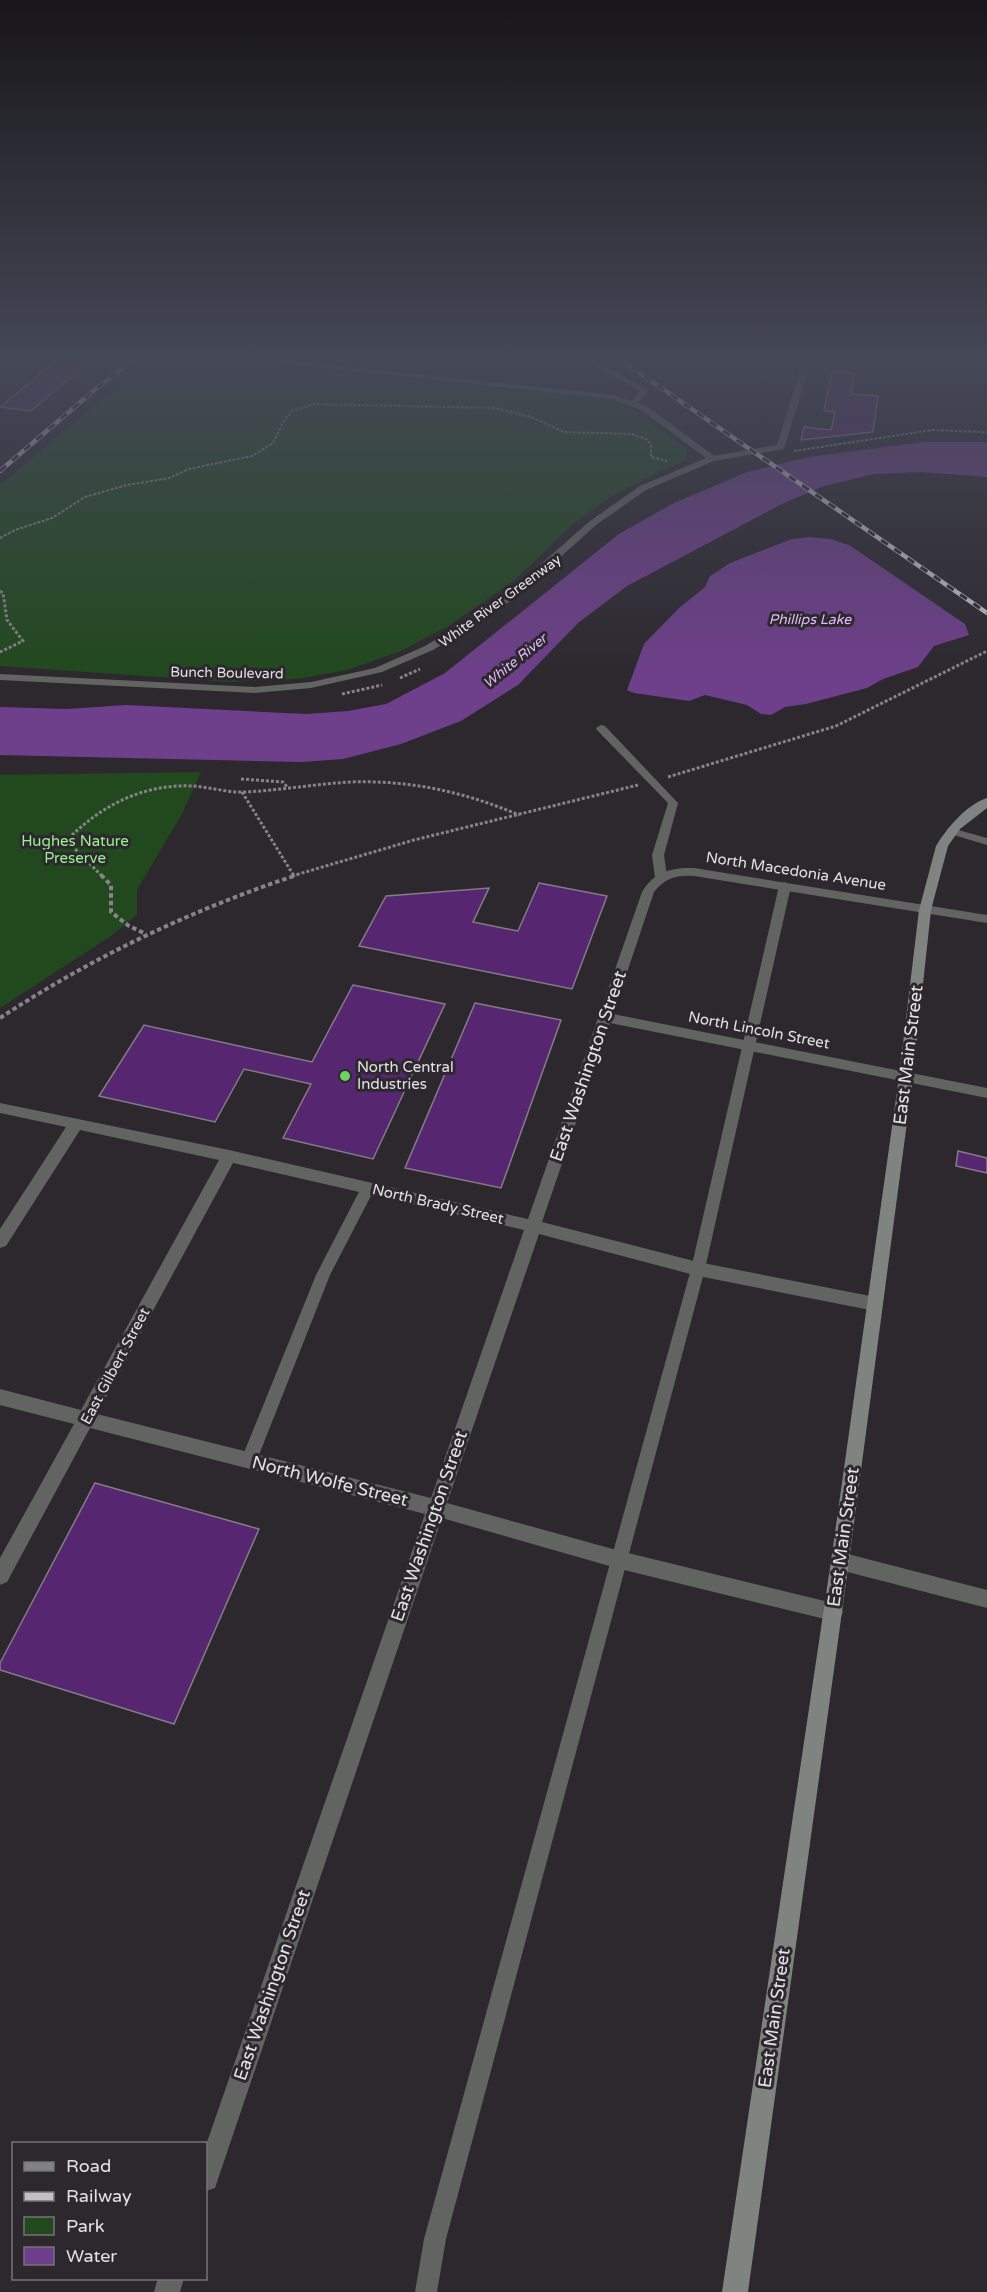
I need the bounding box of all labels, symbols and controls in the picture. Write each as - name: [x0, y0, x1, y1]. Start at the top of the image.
- street label: White River Greenway: [436, 551, 565, 651]
- water label: Phillips Lake: [769, 611, 852, 628]
- water label: White River: [480, 629, 552, 692]
- street label: Bunch Boulevard: [170, 664, 284, 682]
- park label: Hughes Nature Preserve: [21, 832, 129, 867]
- street label: North Macedonia Avenue: [705, 848, 887, 894]
- street label: East Washington Street: [545, 968, 631, 1164]
- street label: East Main Street: [889, 984, 928, 1126]
- street label: North Lincoln Street: [687, 1007, 831, 1053]
- place label: North Central Industries: [357, 1058, 454, 1093]
- marker: North Central Industries: [338, 1069, 352, 1083]
- street label: North Brady Street: [371, 1180, 506, 1228]
- street label: East Gilbert Street: [77, 1304, 154, 1427]
- street label: East Washington Street: [386, 1428, 472, 1624]
- street label: North Wolfe Street: [250, 1451, 410, 1511]
- street label: East Main Street: [822, 1466, 864, 1608]
- street label: East Washington Street: [229, 1887, 315, 2083]
- street label: East Main Street: [753, 1947, 795, 2089]
- legend: [12, 2142, 207, 2280]
- text: Road: [66, 2155, 111, 2177]
- text: Railway: [66, 2185, 132, 2207]
- text: Park: [66, 2215, 105, 2237]
- text: Water: [66, 2245, 117, 2267]

